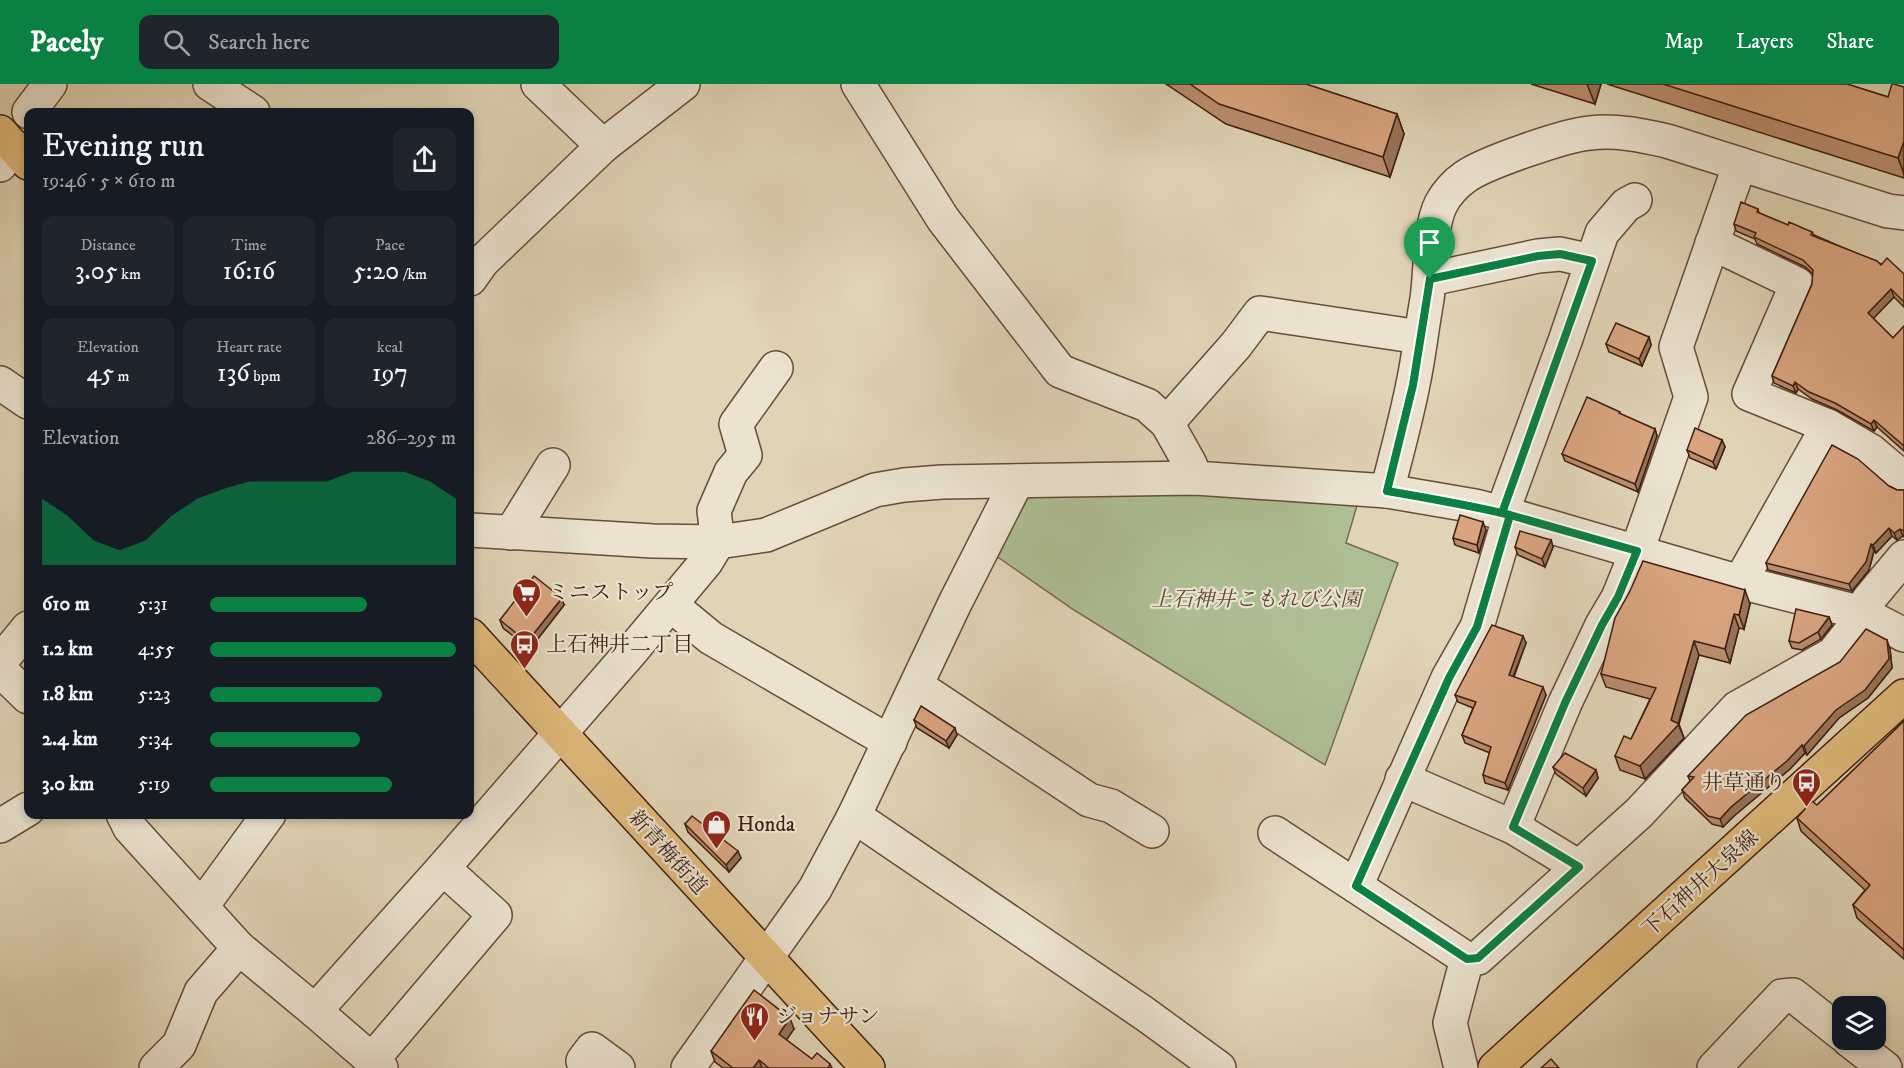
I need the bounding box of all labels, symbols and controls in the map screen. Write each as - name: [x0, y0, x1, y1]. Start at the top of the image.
- search box: [139, 15, 559, 69]
- text: Pacely: [30, 25, 103, 60]
- icon: search: [160, 26, 193, 59]
- text: Search here: [208, 29, 310, 56]
- text: Map: [1664, 29, 1703, 55]
- text: Layers: [1736, 29, 1794, 55]
- text: Share: [1827, 29, 1874, 55]
- text: Evening run: [42, 126, 204, 167]
- button: share: [393, 128, 456, 191]
- text: 19:46 · 5 × 610 m: [42, 169, 176, 194]
- pin: [1404, 217, 1455, 279]
- icon: arrive: [1413, 226, 1446, 259]
- text: Distance: [80, 235, 136, 255]
- text: Time: [232, 235, 266, 255]
- text: Pace: [375, 235, 405, 255]
- text: 3.05: [75, 255, 118, 288]
- text: 16:16: [223, 255, 275, 288]
- text: 5:20: [353, 255, 399, 288]
- text: km: [118, 264, 141, 284]
- text: /km: [399, 264, 427, 284]
- text: Elevation: [77, 337, 139, 357]
- text: Heart rate: [216, 337, 282, 357]
- text: kcal: [377, 337, 403, 357]
- text: 45: [86, 357, 114, 390]
- text: 136: [217, 357, 250, 390]
- text: 197: [372, 357, 408, 390]
- text: m: [114, 366, 130, 386]
- text: bpm: [250, 366, 281, 386]
- text: Elevation: [42, 426, 119, 451]
- text: 286–295 m: [366, 426, 456, 451]
- supermarket icon: ミニストップ: [511, 576, 543, 618]
- place label: ミニストップ: [548, 580, 673, 606]
- park label: 上石神井こもれび公園: [1151, 587, 1364, 613]
- text: 610 m: [42, 592, 90, 617]
- text: 5:31: [138, 592, 168, 617]
- bus stop icon: 上石神井二丁目: [509, 628, 541, 670]
- place label: 上石神井二丁目: [546, 632, 693, 658]
- text: 1.2 km: [42, 637, 93, 662]
- text: 4:55: [138, 637, 175, 662]
- text: 1.8 km: [42, 682, 93, 707]
- text: 5:23: [138, 682, 170, 707]
- text: 2.4 km: [42, 727, 98, 752]
- text: 5:34: [138, 727, 172, 752]
- bus stop icon: 井草通り: [1791, 766, 1823, 808]
- place label: 井草通り: [1702, 770, 1786, 796]
- text: 3.0 km: [42, 772, 94, 797]
- text: 5:19: [138, 772, 170, 797]
- street label: 新青梅街道: [622, 805, 712, 900]
- shop icon: Honda: [700, 808, 732, 850]
- place label: Honda: [737, 812, 795, 838]
- street label: 下石神井大泉線: [1637, 825, 1764, 943]
- map controls: [1832, 996, 1886, 1050]
- button: layers: [1832, 996, 1886, 1050]
- restaurant icon: ジョナサン: [739, 1000, 771, 1042]
- place label: ジョナサン: [776, 1004, 880, 1030]

